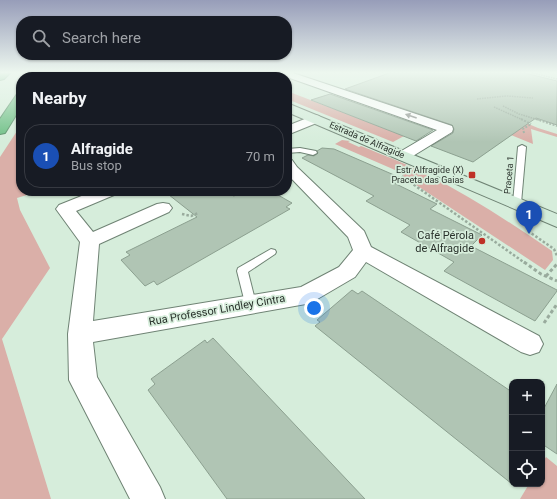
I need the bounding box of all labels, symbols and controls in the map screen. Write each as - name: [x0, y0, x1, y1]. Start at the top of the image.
- search box: [16, 16, 292, 60]
- icon: search: [30, 27, 52, 49]
- text: Search here: [62, 29, 141, 47]
- text: Nearby: [32, 88, 87, 108]
- one-way arrow: [404, 113, 416, 119]
- street label: Estrada de Alfragide: [328, 120, 406, 160]
- text: Alfragide: [71, 140, 133, 158]
- text: 1: [42, 149, 50, 164]
- text: 70 m: [246, 149, 275, 164]
- street label: Praceta 1: [502, 156, 516, 194]
- text: Bus stop: [71, 158, 122, 173]
- place label: Estr Alfragide (X) Praceta das Gaias: [391, 165, 464, 185]
- marker: Estr Alfragide (X) Praceta das Gaias: [467, 170, 477, 180]
- pin: 1: [516, 201, 542, 234]
- place label: Café Pérola de Alfragide: [415, 229, 474, 255]
- marker: Café Pérola de Alfragide: [477, 236, 487, 246]
- street label: Rua Professor Lindley Cintra: [148, 292, 286, 328]
- your location: [304, 298, 324, 318]
- map controls: [509, 379, 545, 487]
- button: +: [509, 379, 545, 415]
- button: −: [509, 415, 545, 451]
- button: locate: [509, 451, 545, 487]

